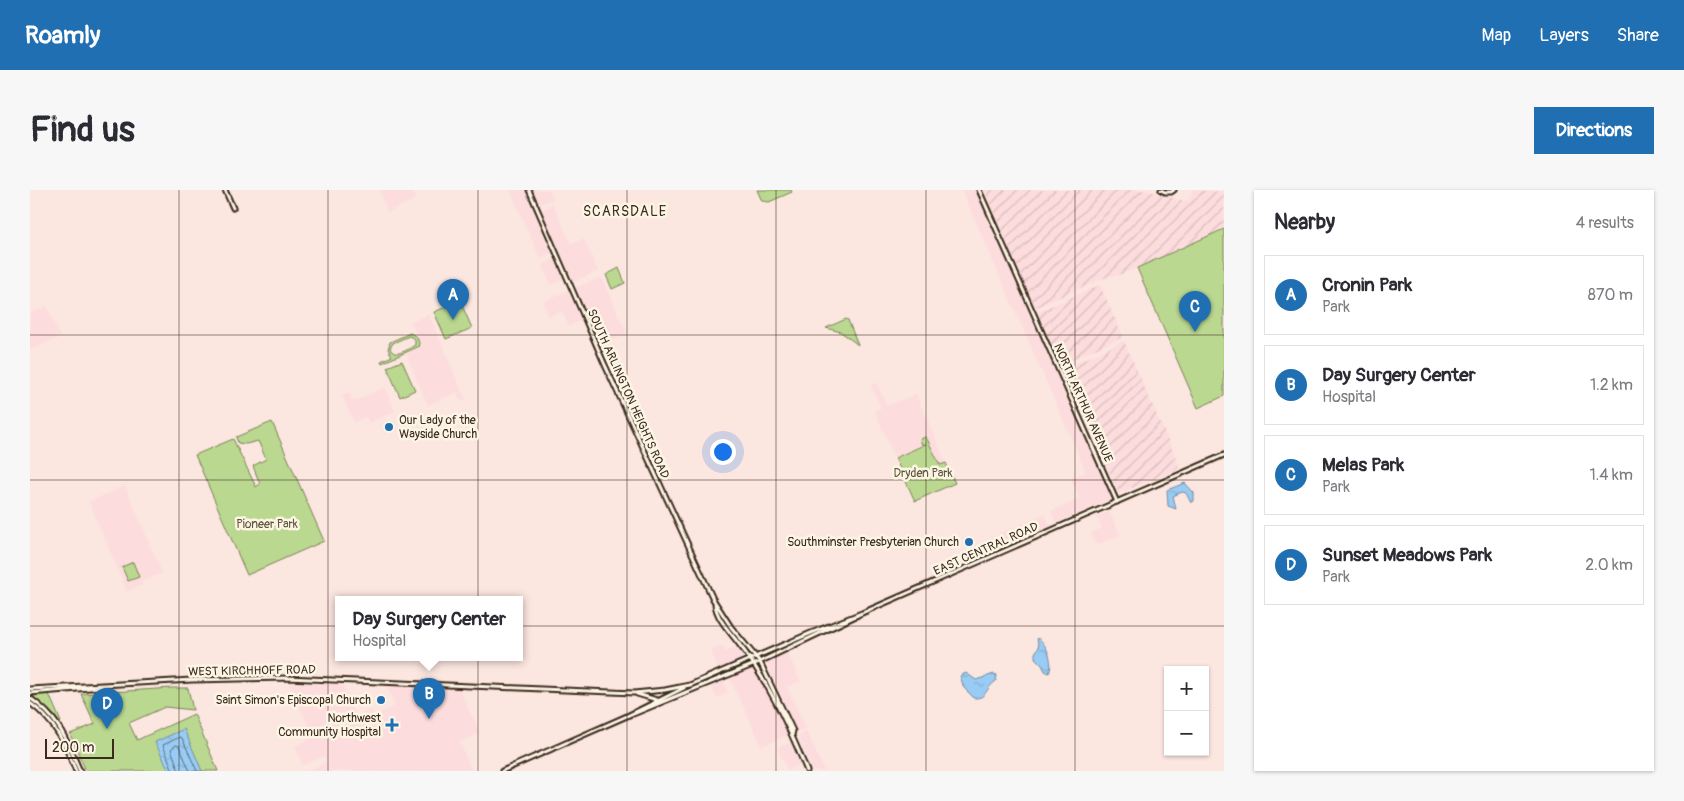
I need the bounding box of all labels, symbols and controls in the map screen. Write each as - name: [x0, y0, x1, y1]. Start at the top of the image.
- text: Roamly: [25, 21, 100, 50]
- text: Map: [1482, 24, 1511, 47]
- text: Layers: [1539, 24, 1589, 47]
- text: Share: [1617, 24, 1659, 47]
- button: Directions: [1534, 107, 1654, 154]
- text: Find us: [30, 108, 135, 152]
- district label: SCARSDALE: [583, 203, 667, 220]
- text: Nearby: [1274, 209, 1335, 236]
- text: 4 results: [1576, 213, 1634, 233]
- text: Cronin Park: [1322, 273, 1412, 297]
- pin: A: [437, 279, 469, 320]
- text: A: [1286, 285, 1296, 305]
- text: 870 m: [1588, 285, 1633, 305]
- pin: C: [1179, 291, 1211, 332]
- text: Park: [1322, 297, 1350, 317]
- street label: SOUTH ARLINGTON HEIGHTS ROAD: [584, 307, 672, 482]
- street label: NORTH ARTHUR AVENUE: [1050, 341, 1116, 465]
- text: Day Surgery Center: [1322, 363, 1475, 387]
- text: B: [1286, 375, 1296, 395]
- text: 1.2 km: [1590, 375, 1633, 395]
- text: Hospital: [1322, 387, 1376, 407]
- place label: Our Lady of the Wayside Church: [399, 413, 477, 442]
- marker: Our Lady of the Wayside Church: [383, 421, 395, 433]
- your location: [710, 439, 736, 465]
- text: Melas Park: [1322, 453, 1404, 477]
- text: C: [1286, 465, 1296, 485]
- text: 1.4 km: [1590, 465, 1633, 485]
- park label: Dryden Park: [893, 466, 953, 481]
- text: Park: [1322, 477, 1350, 497]
- park label: Pioneer Park: [236, 517, 298, 532]
- street label: EAST CENTRAL ROAD: [931, 519, 1041, 579]
- place label: Southminster Presbyterian Church: [787, 535, 959, 550]
- marker: Southminster Presbyterian Church: [963, 536, 975, 548]
- text: Sunset Meadows Park: [1322, 543, 1492, 567]
- text: D: [1286, 555, 1296, 575]
- text: 2.0 km: [1585, 555, 1633, 575]
- text: Park: [1322, 567, 1350, 587]
- popup: [335, 596, 523, 661]
- text: Day Surgery Center: [352, 607, 506, 631]
- text: Hospital: [352, 631, 406, 651]
- street label: WEST KIRCHHOFF ROAD: [188, 662, 316, 680]
- map controls: [1164, 666, 1209, 756]
- button: +: [1164, 666, 1209, 711]
- pin: B: [413, 678, 445, 719]
- pin: D: [91, 688, 123, 729]
- place label: Saint Simon's Episcopal Church: [215, 693, 371, 708]
- marker: Saint Simon's Episcopal Church: [375, 694, 387, 706]
- place label: Northwest Community Hospital: [278, 711, 381, 740]
- button: −: [1164, 711, 1209, 756]
- marker: Northwest Community Hospital: [385, 718, 399, 732]
- scale bar: [45, 736, 114, 759]
- text: 200 m: [52, 739, 94, 756]

